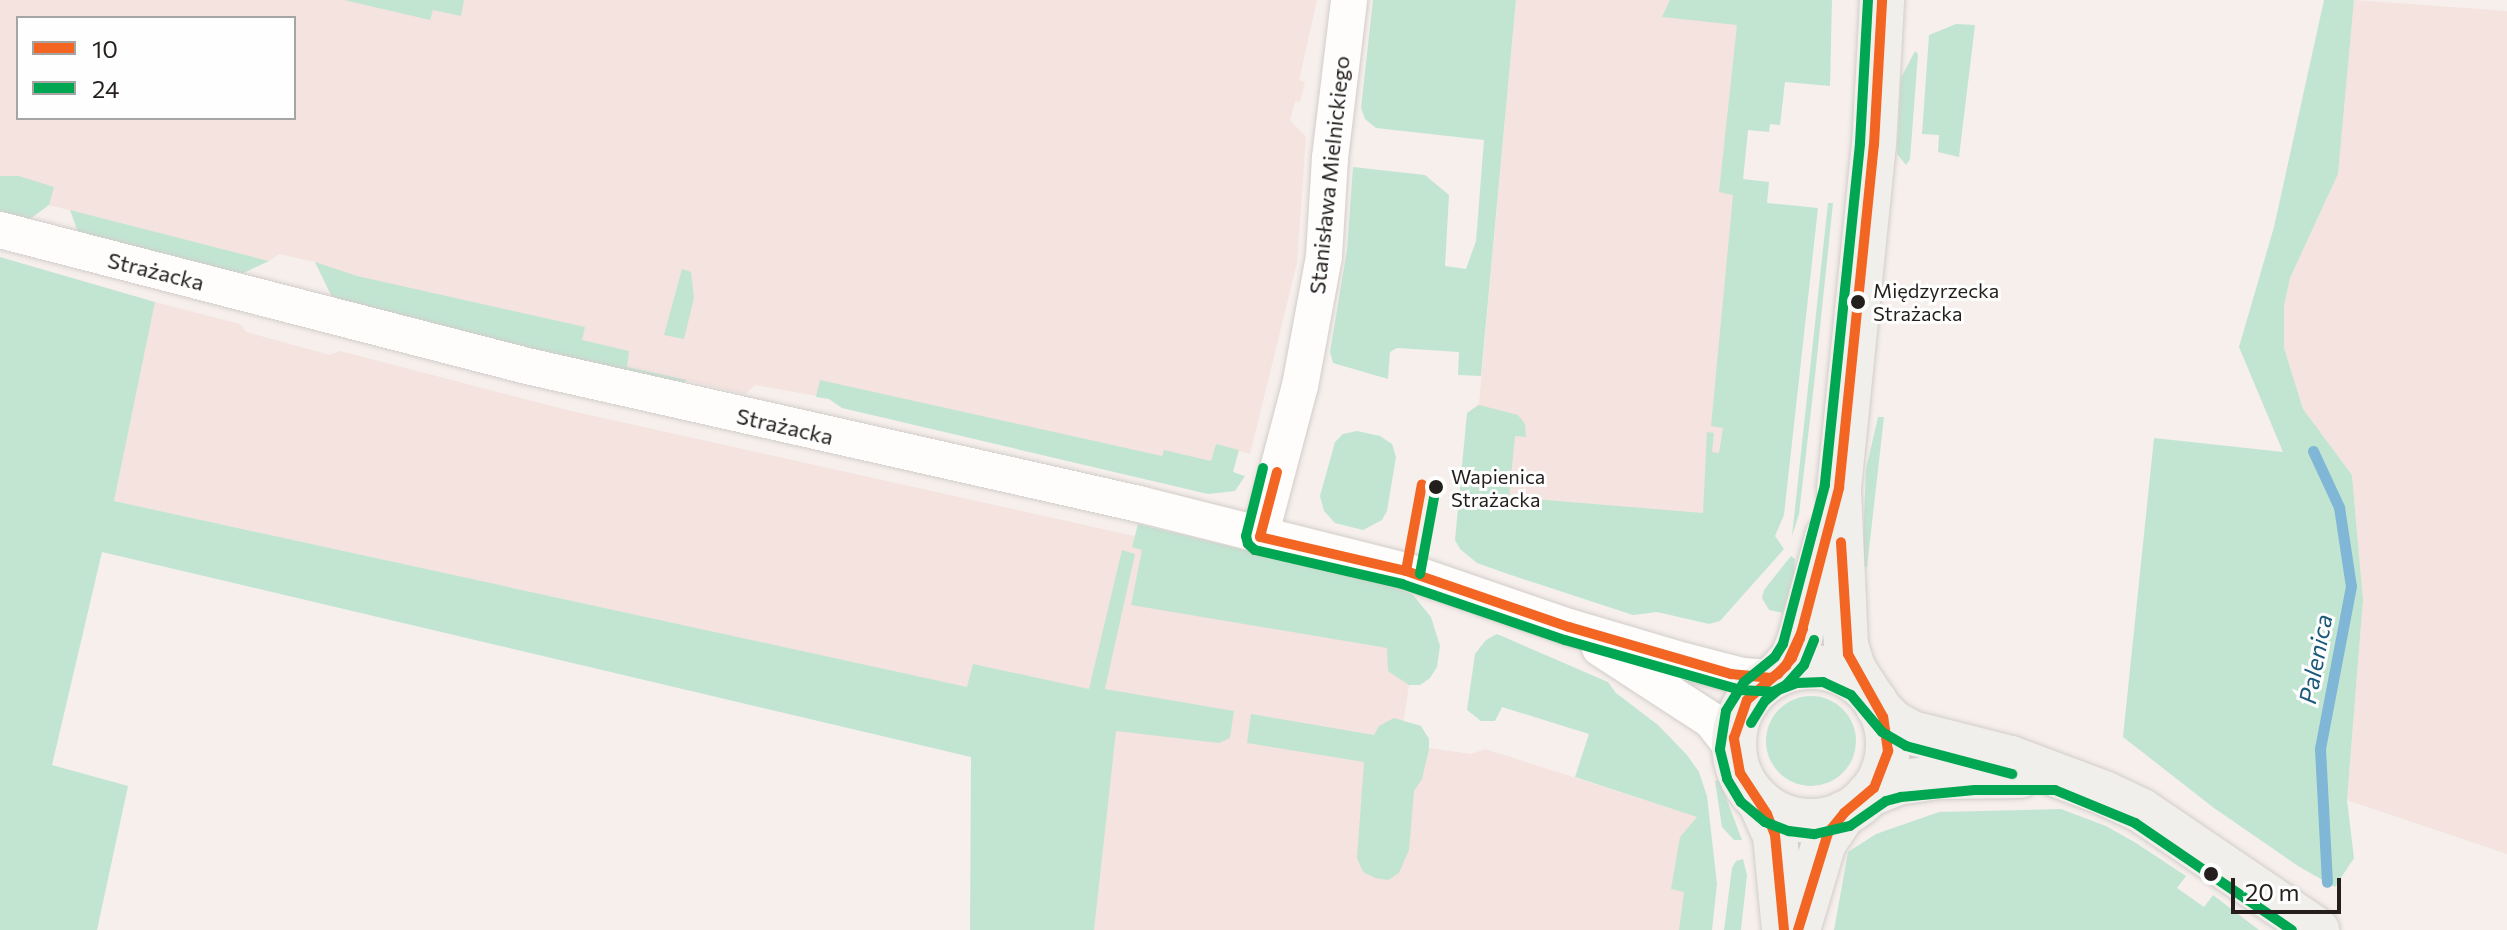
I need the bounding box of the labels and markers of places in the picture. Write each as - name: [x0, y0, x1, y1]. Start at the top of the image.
- place label: Międzyrzecka Strażacka: [1873, 278, 1999, 325]
- marker: Międzyrzecka Strażacka: [1850, 294, 1866, 310]
- place label: Wapienica Strażacka: [1451, 464, 1545, 511]
- marker: Wapienica Strażacka: [1428, 479, 1444, 495]
- unlabelled marker: [2203, 866, 2219, 882]

